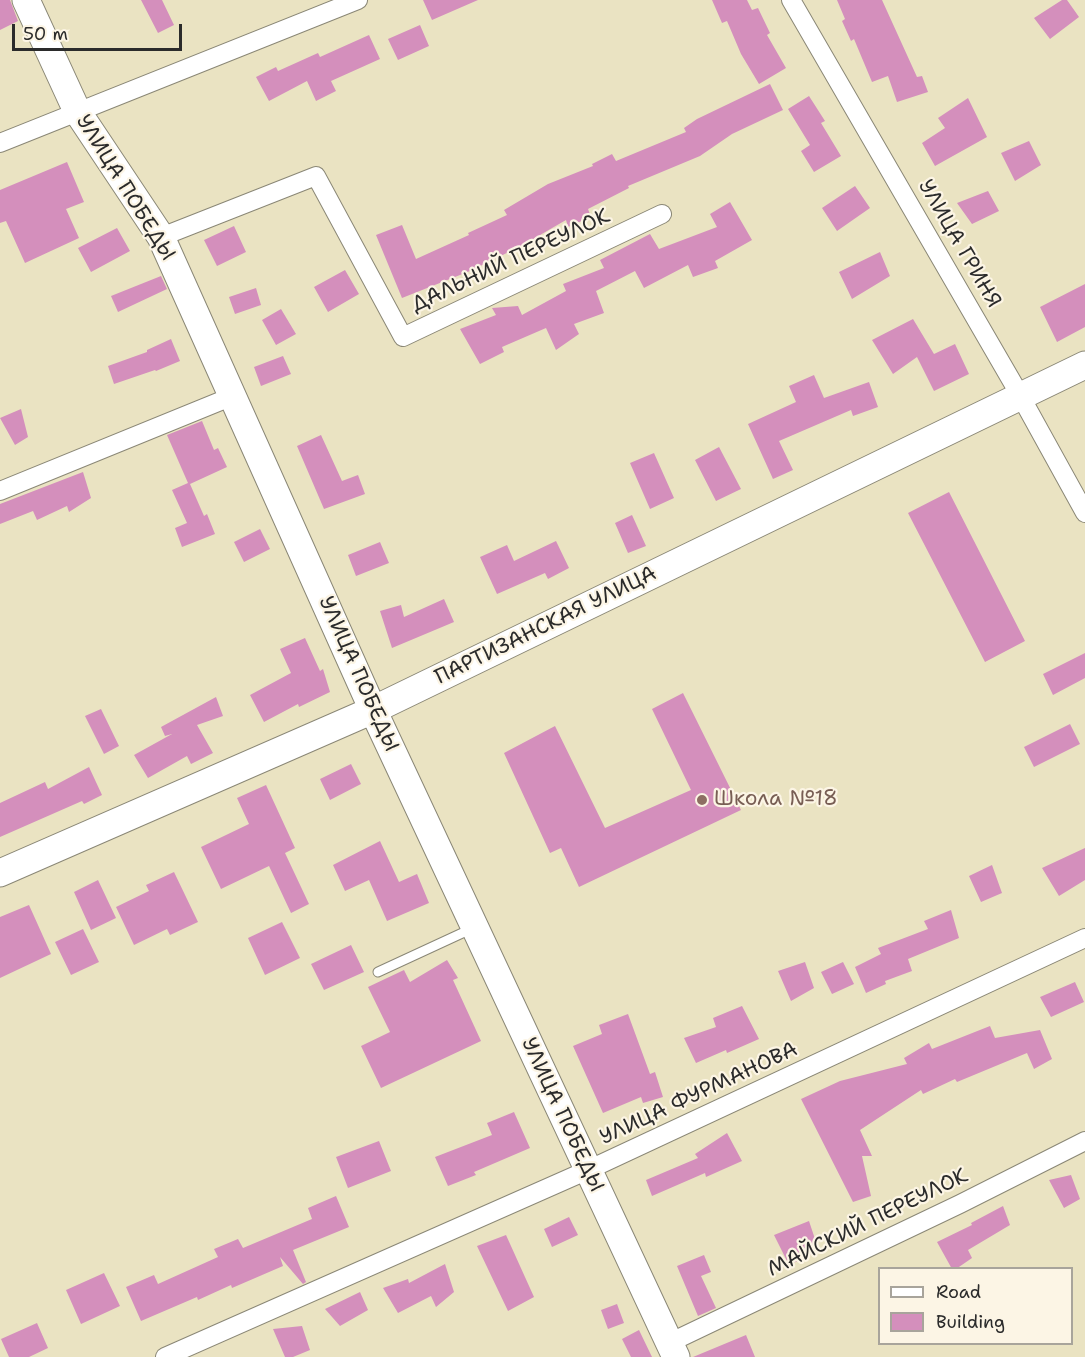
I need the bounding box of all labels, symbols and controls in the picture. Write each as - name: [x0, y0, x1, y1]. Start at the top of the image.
- scale bar: [15, 12, 184, 50]
- text: 50 m: [23, 22, 68, 46]
- street label: УЛИЦА ПОБЕДЫ: [70, 110, 180, 266]
- street label: УЛИЦА ГРИНЯ: [912, 175, 1006, 313]
- street label: ДАЛЬНИЙ ПЕРЕУЛОК: [408, 204, 614, 318]
- street label: ПАРТИЗАНСКАЯ УЛИЦА: [431, 561, 661, 691]
- street label: УЛИЦА ПОБЕДЫ: [313, 593, 403, 755]
- place label: Школа №18: [714, 787, 838, 813]
- marker: Школа №18: [695, 793, 709, 807]
- street label: УЛИЦА ПОБЕДЫ: [515, 1034, 609, 1196]
- street label: УЛИЦА ФУРМАНОВА: [596, 1037, 802, 1151]
- street label: МАЙСКИЙ ПЕРЕУЛОК: [764, 1163, 972, 1283]
- legend: [878, 1267, 1073, 1345]
- text: Road: [936, 1280, 981, 1304]
- text: Building: [936, 1310, 1005, 1334]

